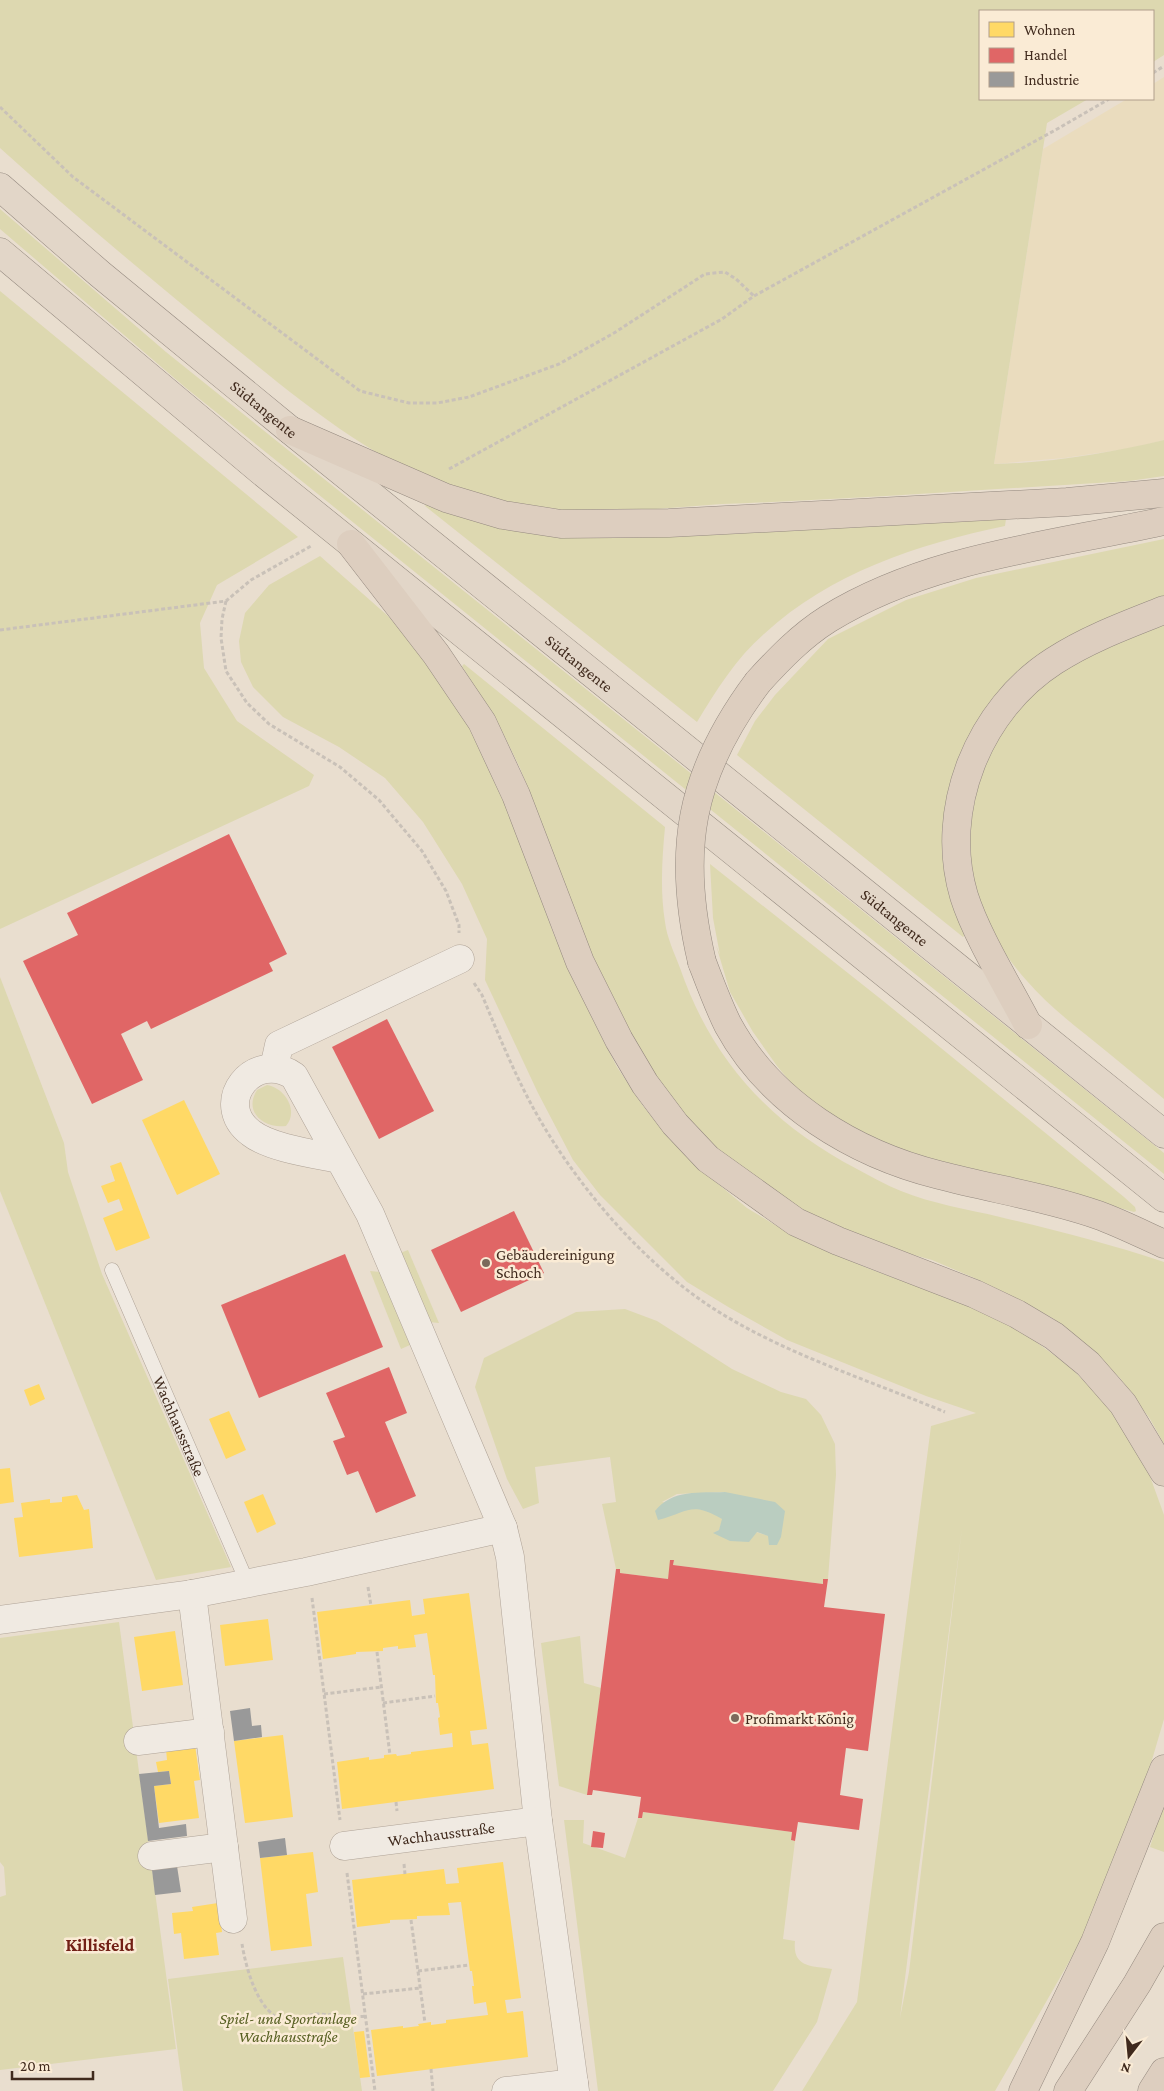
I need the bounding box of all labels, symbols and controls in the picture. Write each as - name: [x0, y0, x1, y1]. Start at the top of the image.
- legend: [979, 10, 1154, 100]
- text: Wohnen: [1024, 22, 1075, 38]
- text: Handel: [1024, 47, 1067, 63]
- text: Industrie: [1024, 72, 1080, 88]
- street label: Südtangente: [227, 377, 301, 442]
- street label: Südtangente: [542, 631, 616, 696]
- street label: Südtangente: [858, 885, 931, 950]
- place label: Gebäudereinigung Schoch: [496, 1246, 615, 1281]
- marker: Gebäudereinigung Schoch: [480, 1257, 492, 1269]
- street label: Wachhausstraße: [150, 1373, 208, 1479]
- place label: Profimarkt König: [745, 1710, 854, 1728]
- marker: Profimarkt König: [729, 1712, 741, 1724]
- street label: Wachhausstraße: [387, 1819, 496, 1849]
- district label: Killisfeld: [66, 1935, 135, 1955]
- park label: Spiel- und Sportanlage Wachhausstraße: [219, 2010, 357, 2046]
- north arrow: [1104, 2031, 1154, 2081]
- scale bar: [12, 2048, 94, 2080]
- text: 20 m: [20, 2058, 51, 2074]
- text: N: [1118, 2059, 1132, 2078]

